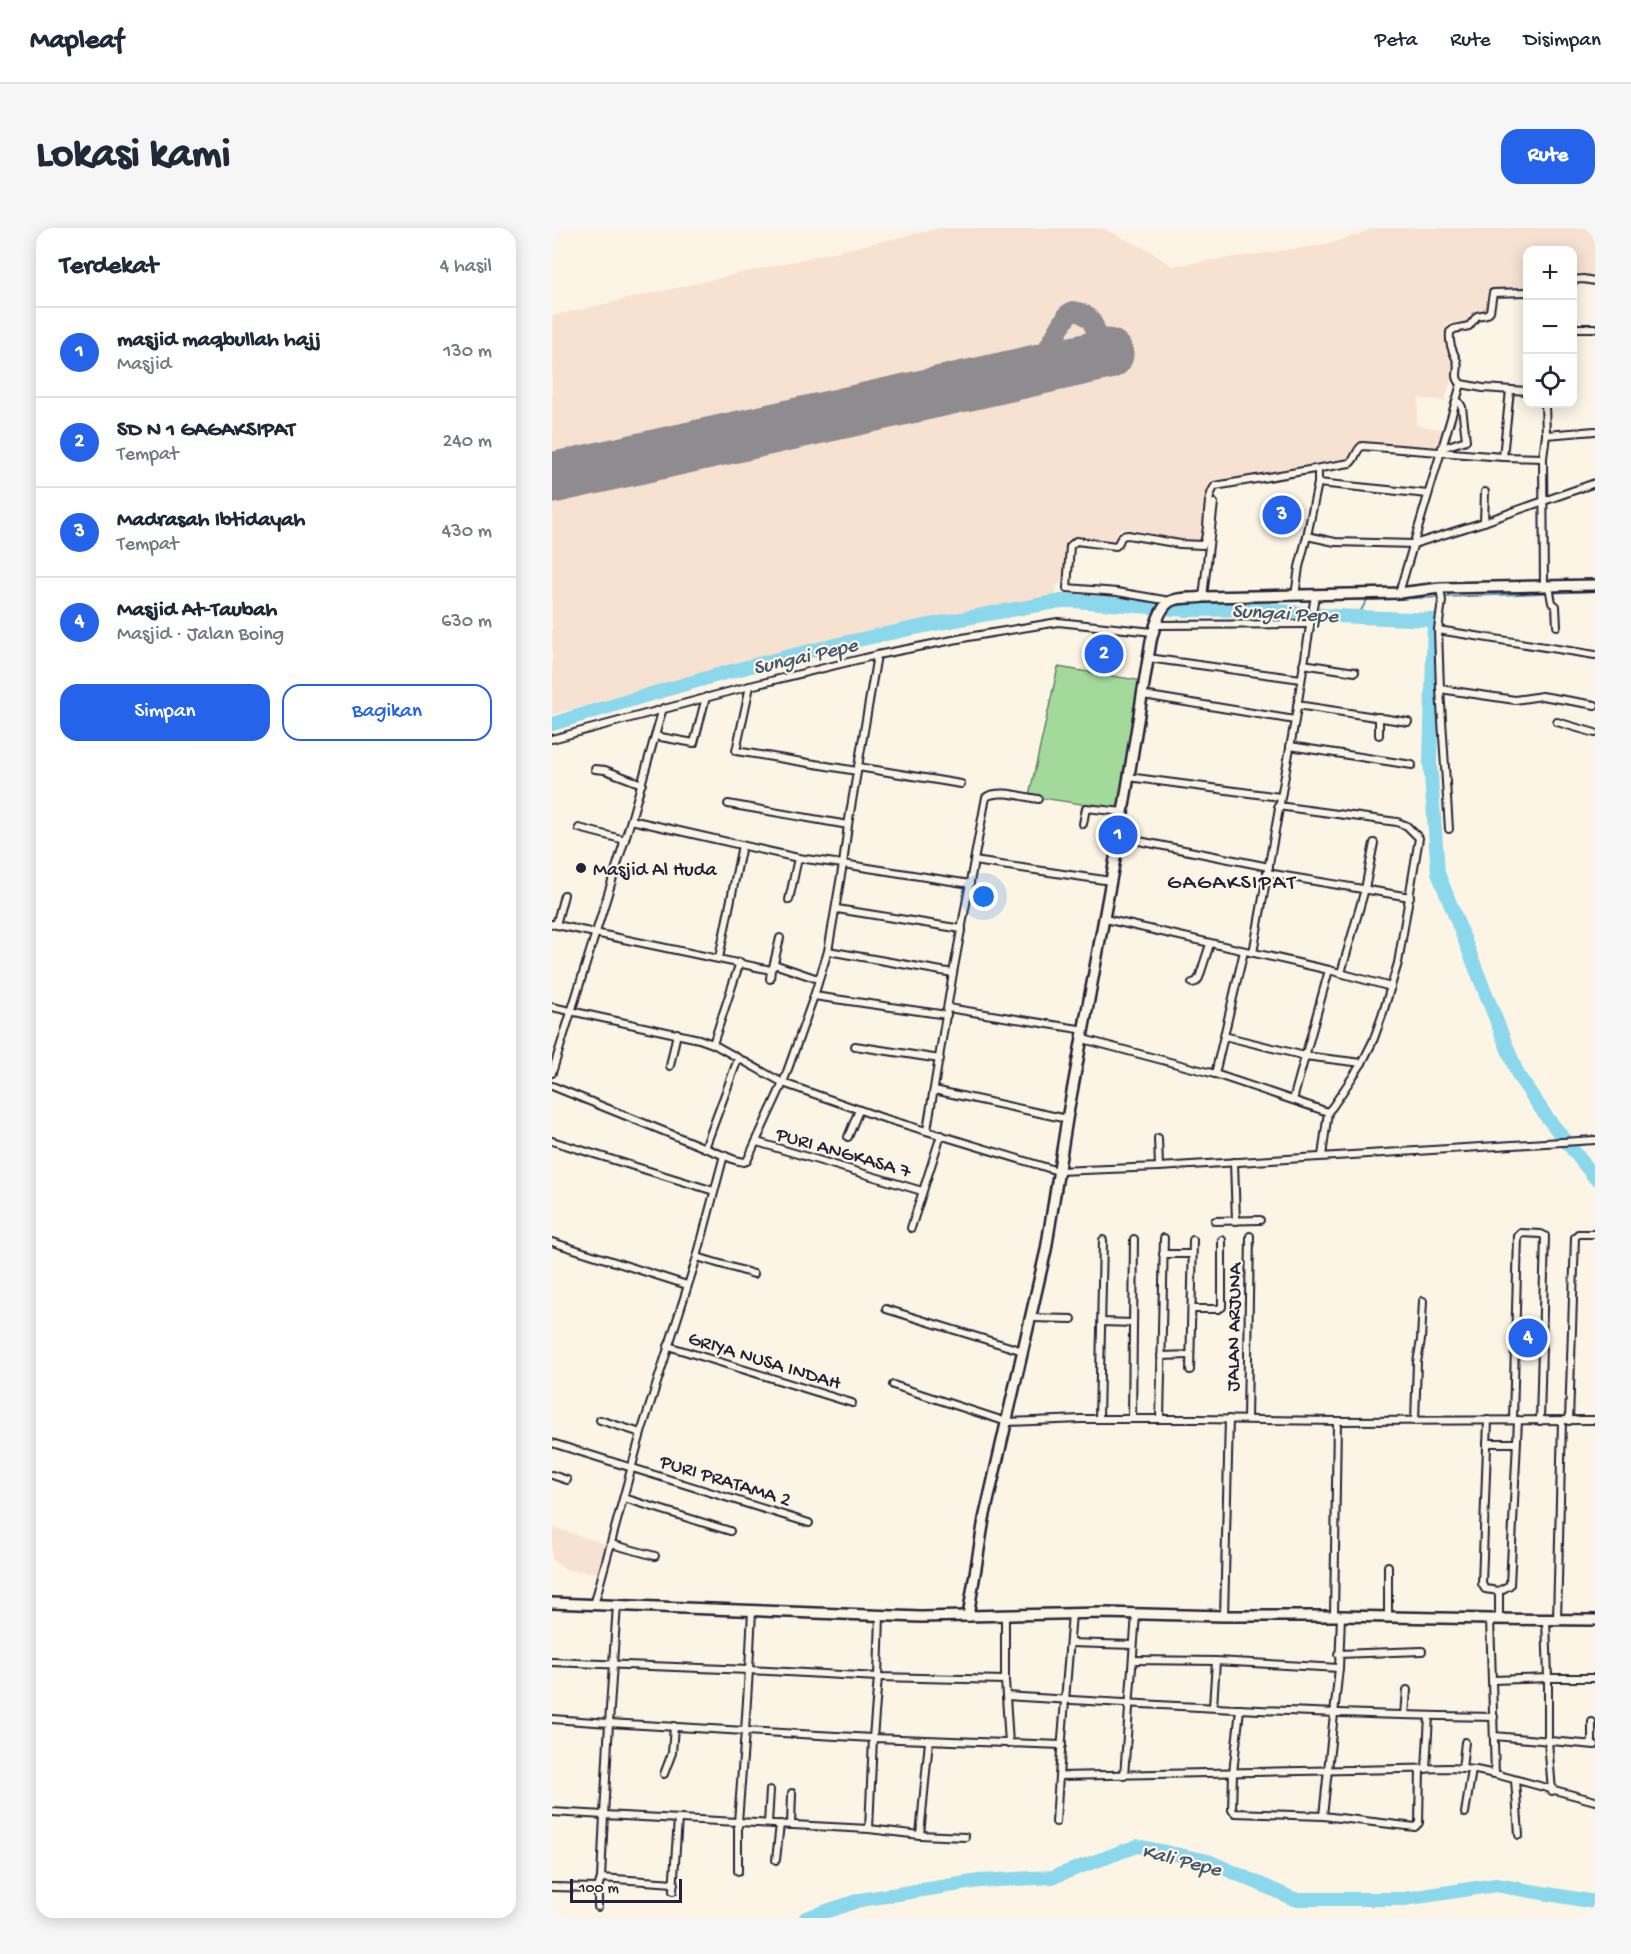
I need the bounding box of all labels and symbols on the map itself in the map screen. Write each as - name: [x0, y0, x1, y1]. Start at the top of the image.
- pin: 3: [1262, 492, 1302, 538]
- water label: Sungai Pepe: [1231, 600, 1340, 631]
- pin: 2: [1084, 632, 1124, 676]
- water label: Sungai Pepe: [751, 634, 862, 683]
- pin: 1: [1098, 812, 1138, 858]
- place label: Masjid Al Huda: [593, 860, 717, 883]
- marker: Masjid Al Huda: [574, 861, 588, 875]
- district label: GAGAKSIPAT: [1167, 871, 1297, 897]
- your location: [969, 882, 998, 911]
- street label: PURI ANGKASA 7: [772, 1124, 914, 1185]
- street label: JALAN ARJUNA: [1223, 1261, 1248, 1392]
- pin: 4: [1508, 1316, 1548, 1360]
- street label: GRIYA NUSA INDAH: [685, 1328, 844, 1397]
- street label: PURI PRATAMA 2: [656, 1451, 793, 1513]
- water label: Kali Pepe: [1139, 1840, 1225, 1885]
- scale bar: [570, 1876, 682, 1904]

